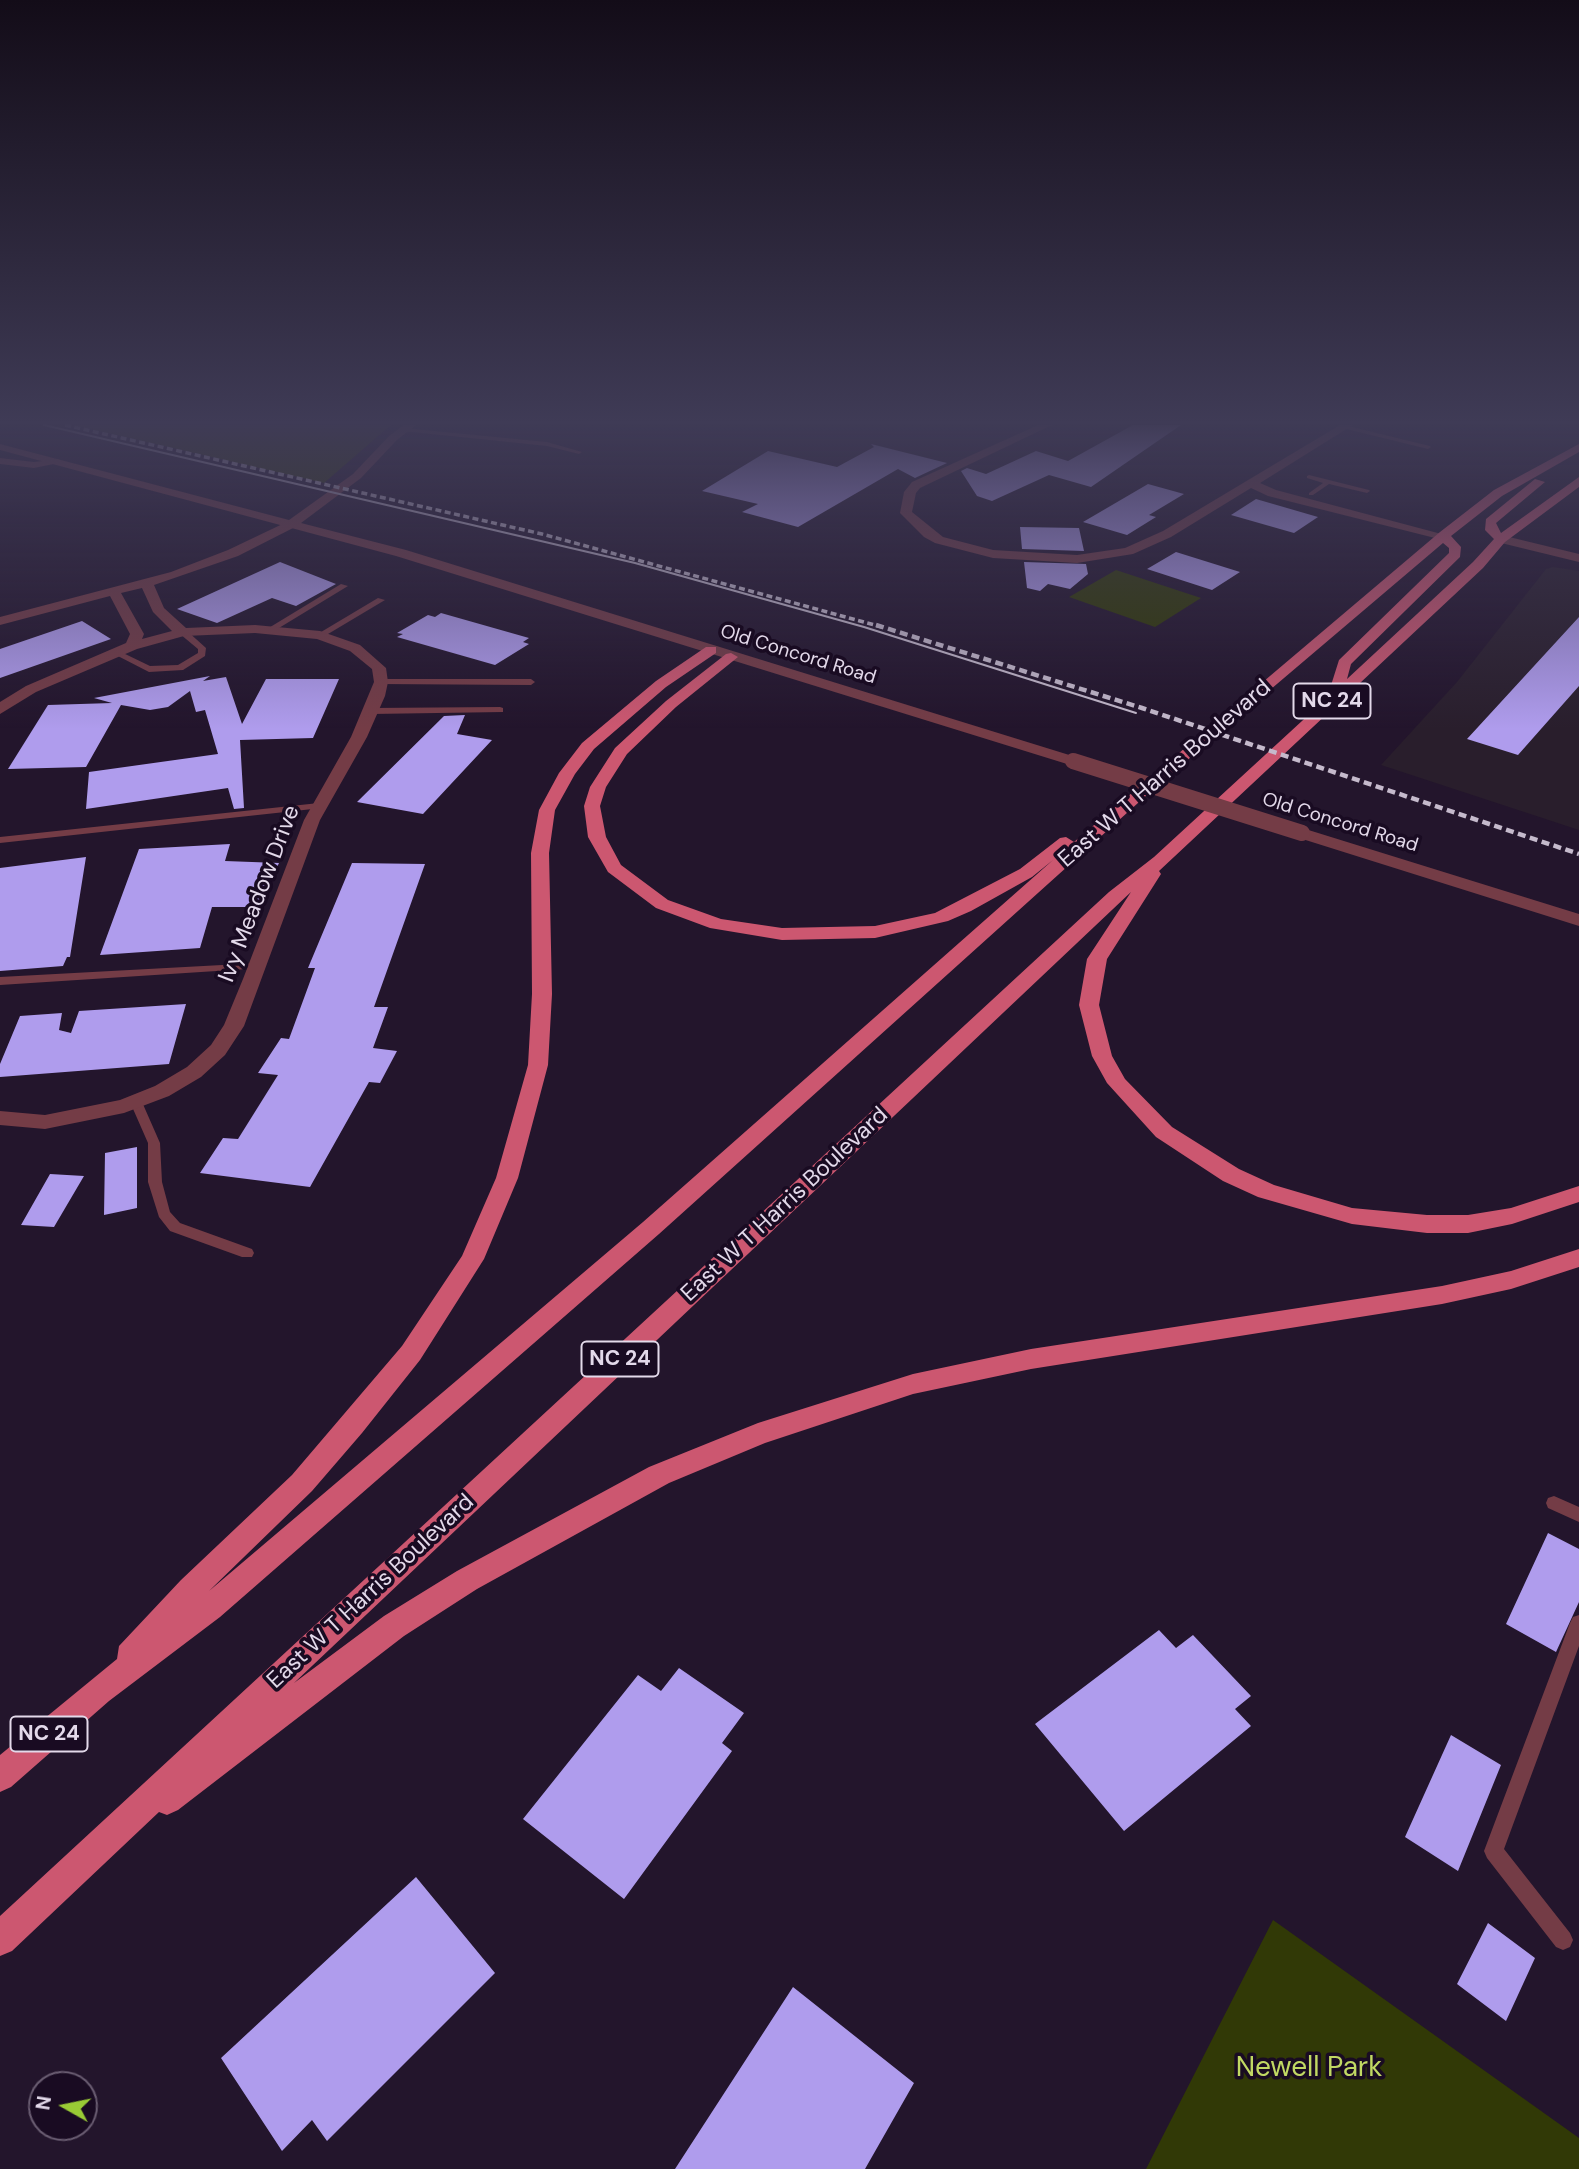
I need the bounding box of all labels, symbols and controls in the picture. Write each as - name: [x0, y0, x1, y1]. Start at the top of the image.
- street label: Old Concord Road: [717, 620, 879, 690]
- street label: East W T Harris Boulevard: [1053, 674, 1277, 874]
- road number: NC 24: [1294, 684, 1370, 718]
- street label: Old Concord Road: [1259, 788, 1421, 858]
- street label: Ivy Meadow Drive: [214, 802, 306, 986]
- street label: East W T Harris Boulevard: [676, 1102, 894, 1308]
- road number: NC 24: [582, 1342, 658, 1376]
- street label: East W T Harris Boulevard: [262, 1489, 480, 1695]
- road number: NC 24: [10, 1716, 88, 1752]
- park label: Newell Park: [1236, 2052, 1382, 2086]
- north arrow: [28, 2071, 98, 2141]
- text: N: [30, 2094, 57, 2112]

